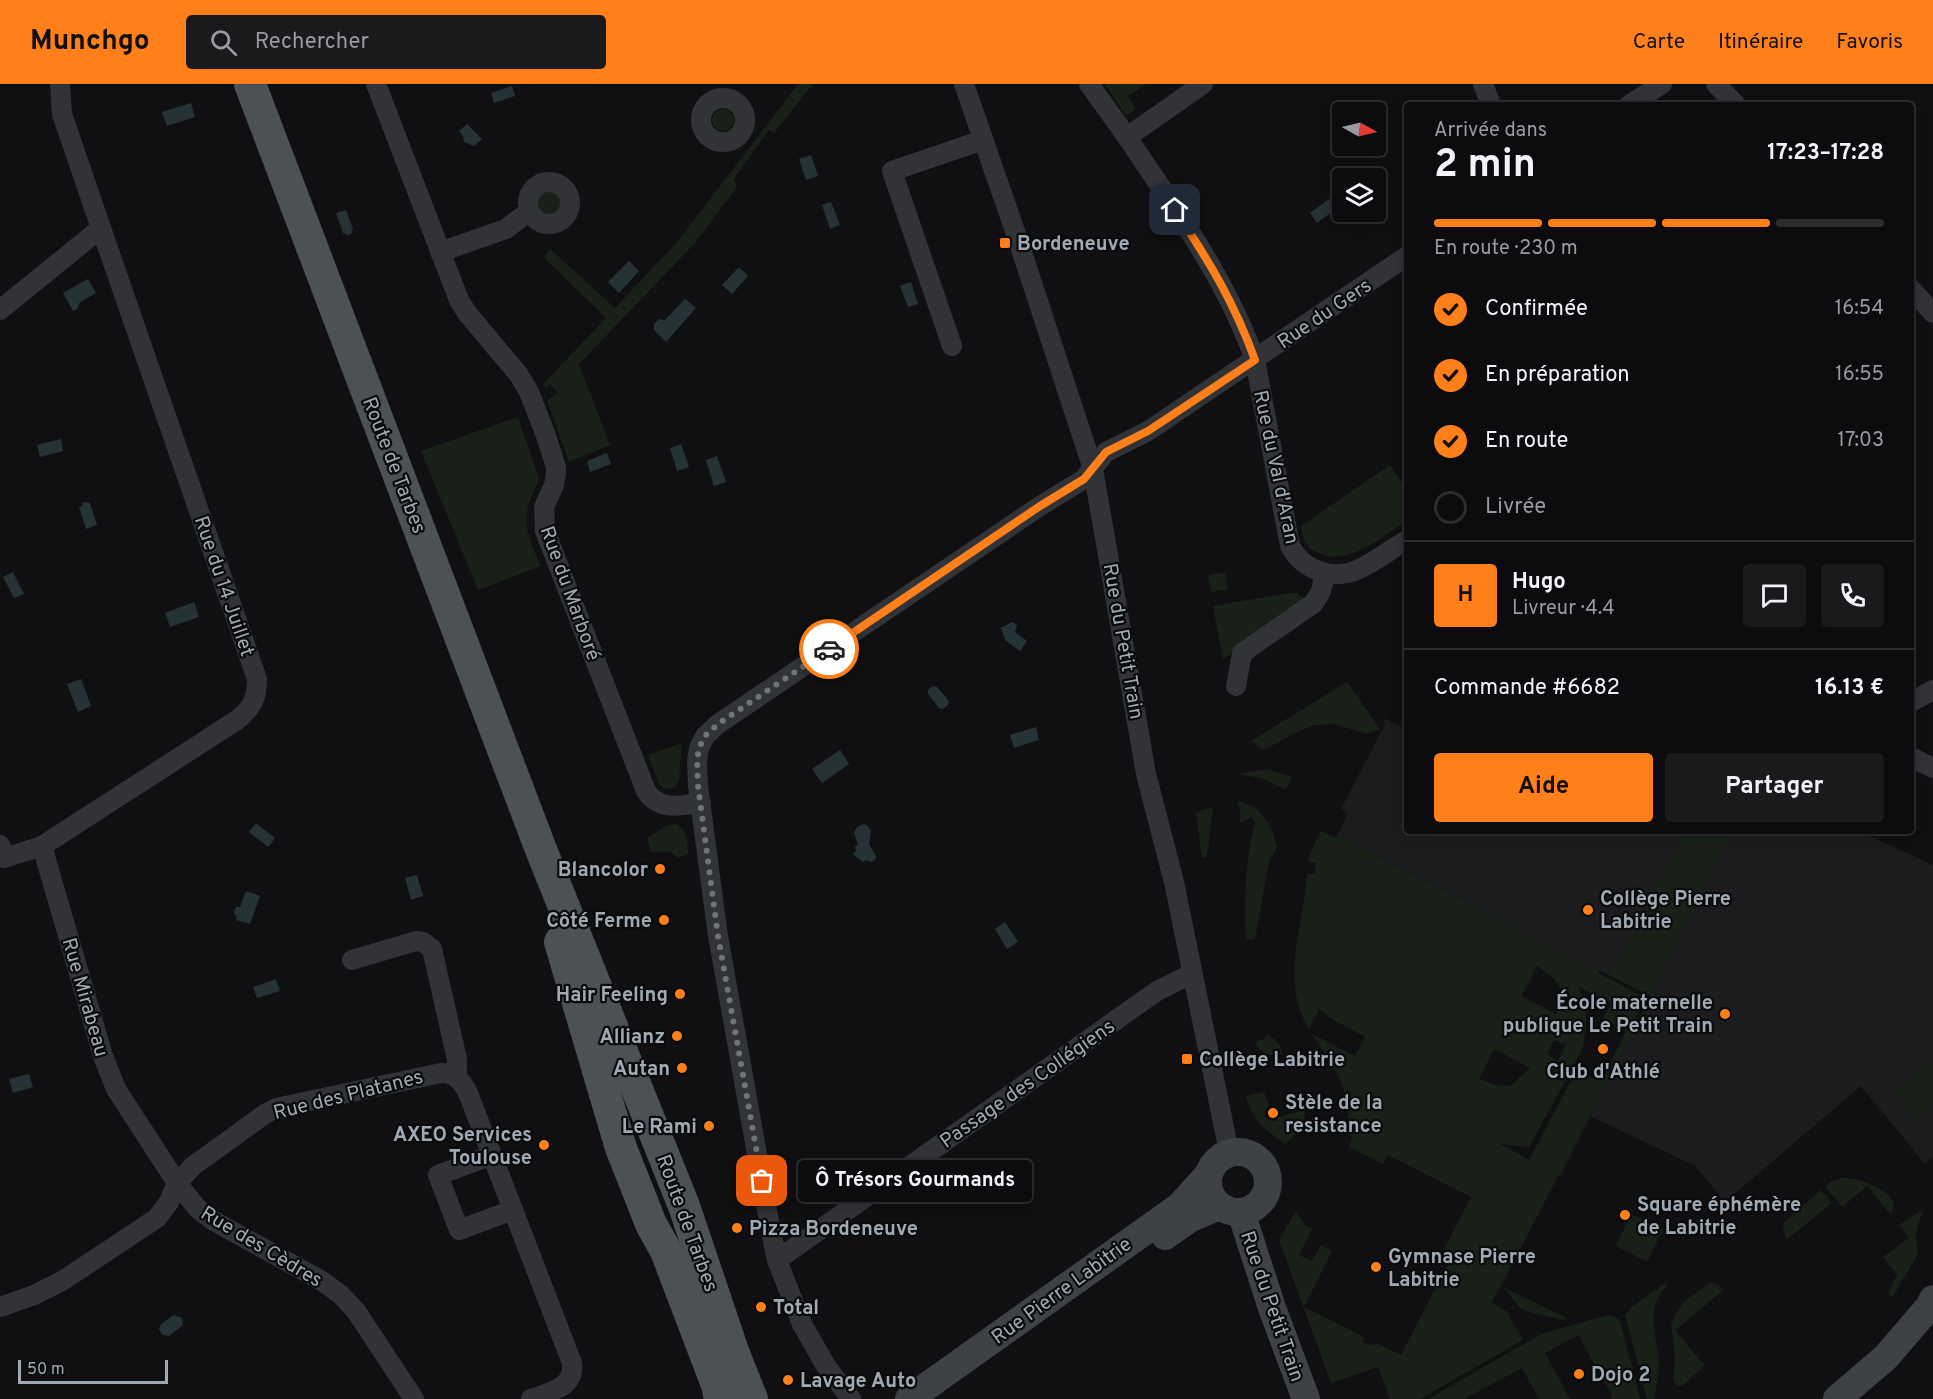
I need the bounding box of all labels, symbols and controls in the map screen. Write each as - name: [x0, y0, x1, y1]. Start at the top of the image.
- search box: [186, 15, 606, 69]
- text: Munchgo: [30, 24, 150, 60]
- icon: search: [207, 26, 240, 59]
- text: Rechercher: [255, 29, 369, 56]
- text: Carte: [1633, 29, 1685, 56]
- text: Itinéraire: [1718, 29, 1803, 56]
- text: Favoris: [1836, 29, 1903, 56]
- north arrow: [1332, 102, 1386, 156]
- map controls: [1332, 102, 1386, 222]
- text: Arrivée dans: [1434, 118, 1547, 144]
- text: 17:23–17:28: [1767, 140, 1884, 167]
- text: 2 min: [1434, 142, 1536, 191]
- button: layers: [1332, 168, 1386, 222]
- pin: [1149, 184, 1200, 235]
- icon: home: [1158, 193, 1191, 226]
- place label: Bordeneuve: [1017, 232, 1130, 258]
- marker: Bordeneuve: [998, 236, 1012, 250]
- text: En route · 230 m: [1434, 236, 1578, 262]
- street label: Rue du Gers: [1273, 274, 1377, 356]
- icon: check: [1434, 293, 1467, 326]
- text: Confirmée: [1485, 296, 1588, 323]
- text: 16:54: [1835, 296, 1884, 322]
- icon: check: [1434, 359, 1467, 392]
- text: En préparation: [1485, 362, 1630, 389]
- text: 16:55: [1835, 362, 1884, 388]
- street label: Rue du Val d'Aran: [1246, 388, 1304, 547]
- street label: Route de Tarbes: [355, 394, 431, 538]
- icon: check: [1434, 425, 1467, 458]
- text: En route: [1485, 428, 1568, 455]
- text: 17:03: [1838, 428, 1884, 454]
- text: Livrée: [1485, 494, 1546, 521]
- street label: Rue du 14 Juillet: [187, 513, 259, 660]
- street label: Rue du Marboré: [533, 523, 606, 665]
- street label: Rue du Petit Train: [1096, 561, 1149, 721]
- button: chat: [1743, 564, 1806, 627]
- button: phone: [1821, 564, 1884, 627]
- text: Hugo: [1512, 569, 1566, 596]
- text: H: [1458, 582, 1473, 609]
- text: Livreur · 4.4: [1512, 596, 1615, 622]
- courier: [799, 619, 859, 679]
- icon: car: [813, 633, 846, 666]
- text: Commande #6682: [1434, 675, 1620, 702]
- text: 16.13 €: [1815, 675, 1884, 702]
- button: Aide: [1434, 753, 1653, 822]
- button: Partager: [1665, 753, 1884, 822]
- place label: Blancolor: [558, 858, 649, 884]
- marker: Blancolor: [653, 862, 667, 876]
- place label: Collège Pierre Labitrie: [1600, 887, 1731, 936]
- marker: Collège Pierre Labitrie: [1581, 903, 1595, 917]
- place label: Côté Ferme: [546, 909, 652, 935]
- marker: Côté Ferme: [657, 913, 671, 927]
- street label: Rue Mirabeau: [55, 935, 113, 1060]
- place label: Hair Feeling: [556, 983, 668, 1009]
- marker: Hair Feeling: [673, 987, 687, 1001]
- place label: École maternelle publique Le Petit Train: [1503, 989, 1713, 1040]
- marker: École maternelle publique Le Petit Train: [1718, 1007, 1732, 1021]
- street label: Passage des Collégiens: [936, 1014, 1121, 1155]
- place label: Allianz: [599, 1025, 665, 1051]
- marker: Allianz: [670, 1029, 684, 1043]
- marker: Club d'Athlé: [1596, 1042, 1610, 1056]
- place label: Collège Labitrie: [1199, 1048, 1345, 1074]
- marker: Collège Labitrie: [1180, 1052, 1194, 1066]
- place label: Autan: [613, 1057, 670, 1083]
- place label: Club d'Athlé: [1546, 1060, 1660, 1086]
- marker: Autan: [675, 1061, 689, 1075]
- street label: Rue des Platanes: [271, 1065, 426, 1127]
- place label: Stèle de la resistance: [1285, 1091, 1383, 1140]
- marker: Stèle de la resistance: [1266, 1106, 1280, 1120]
- place label: Le Rami: [622, 1115, 697, 1141]
- marker: Le Rami: [702, 1119, 716, 1133]
- place label: AXEO Services Toulouse: [393, 1123, 532, 1172]
- marker: AXEO Services Toulouse: [537, 1138, 551, 1152]
- street label: Route de Tarbes: [649, 1151, 723, 1296]
- pin: [736, 1155, 787, 1206]
- callout: Ô Trésors Gourmands: [798, 1160, 1032, 1202]
- icon: bag: [745, 1164, 778, 1197]
- text: Ô Trésors Gourmands: [815, 1168, 1015, 1194]
- place label: Square éphémère de Labitrie: [1637, 1193, 1801, 1242]
- street label: Rue des Cèdres: [195, 1201, 327, 1294]
- marker: Square éphémère de Labitrie: [1618, 1208, 1632, 1222]
- place label: Pizza Bordeneuve: [749, 1217, 918, 1243]
- marker: Pizza Bordeneuve: [730, 1221, 744, 1235]
- street label: Rue du Petit Train: [1233, 1228, 1309, 1386]
- street label: Rue Pierre Labitrie: [987, 1232, 1137, 1351]
- place label: Gymnase Pierre Labitrie: [1388, 1245, 1536, 1294]
- marker: Gymnase Pierre Labitrie: [1369, 1260, 1383, 1274]
- place label: Total: [773, 1296, 819, 1322]
- marker: Total: [754, 1300, 768, 1314]
- scale bar: [18, 1357, 168, 1384]
- text: 50 m: [27, 1360, 65, 1380]
- place label: Dojo 2: [1591, 1363, 1650, 1389]
- marker: Dojo 2: [1572, 1367, 1586, 1381]
- place label: Lavage Auto: [800, 1369, 916, 1395]
- marker: Lavage Auto: [781, 1373, 795, 1387]

